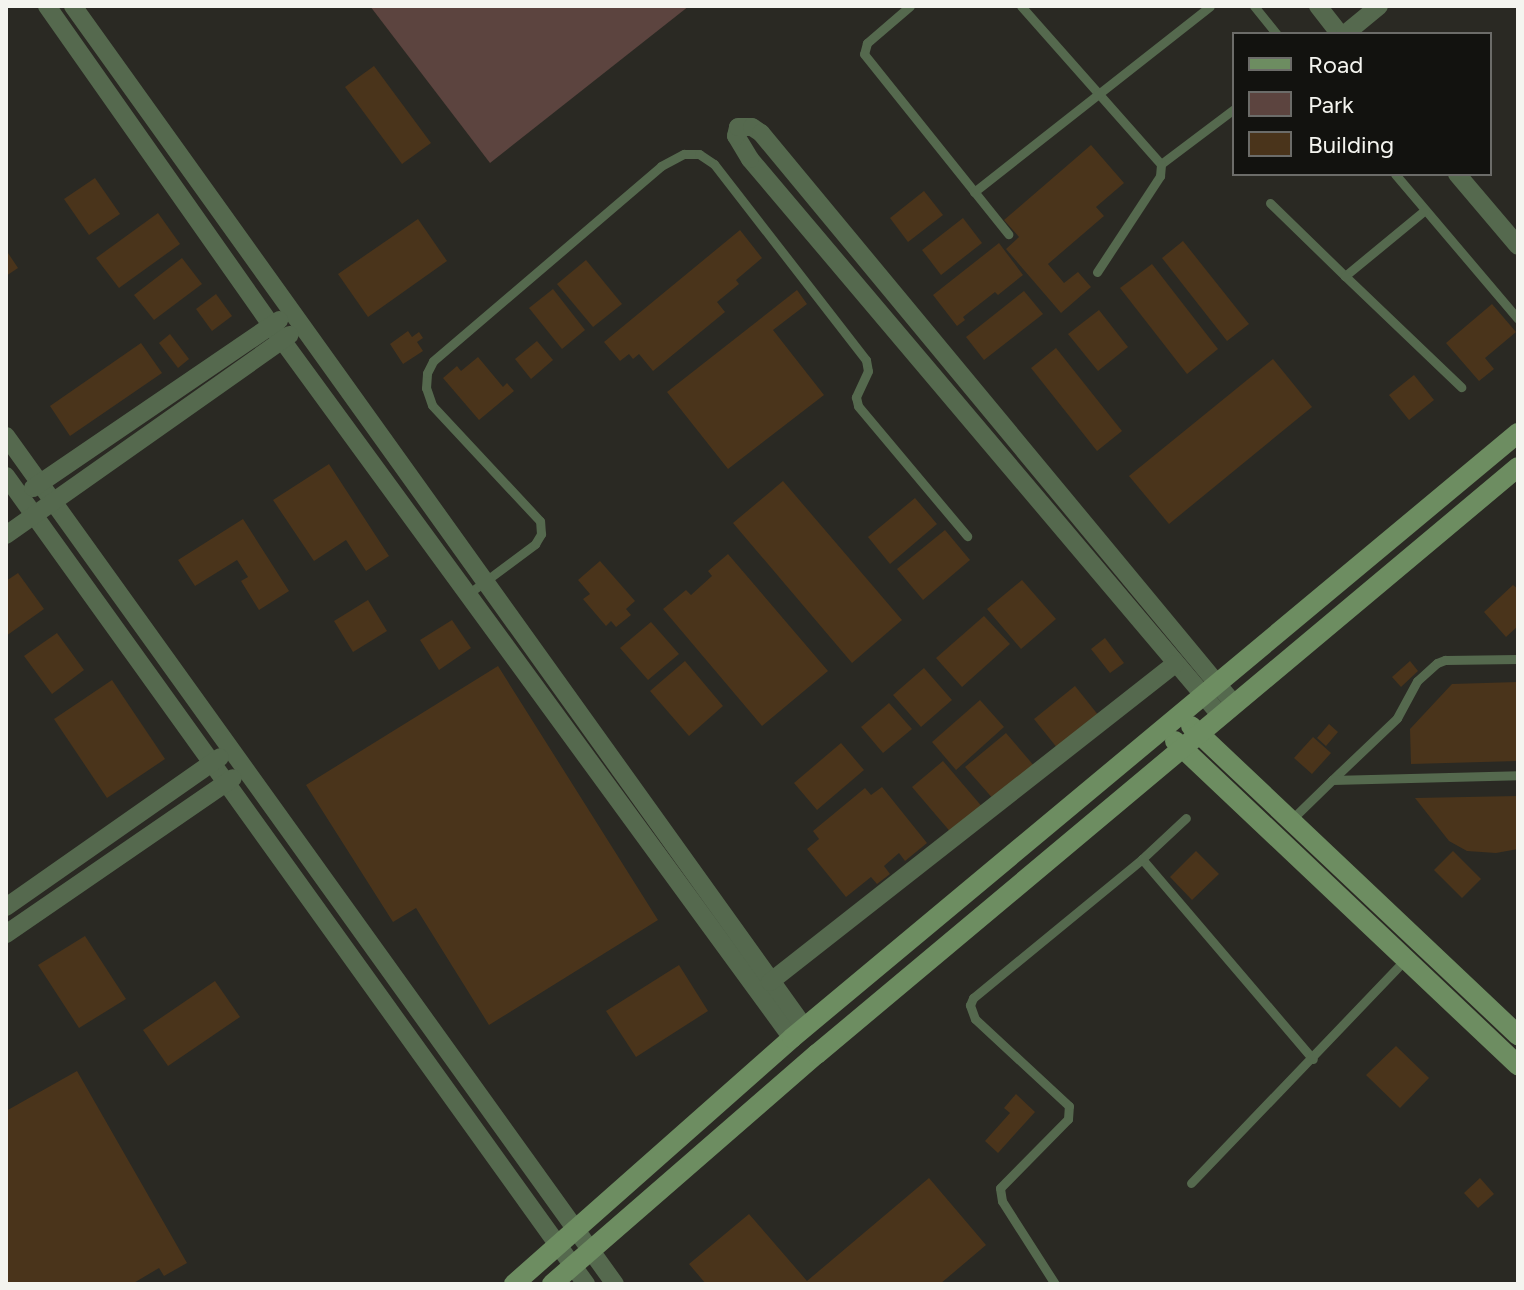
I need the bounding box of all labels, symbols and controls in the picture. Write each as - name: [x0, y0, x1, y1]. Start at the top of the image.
- legend: [1232, 32, 1492, 176]
- text: Road: [1308, 50, 1363, 79]
- text: Park: [1308, 90, 1354, 119]
- text: Building: [1308, 130, 1394, 159]

